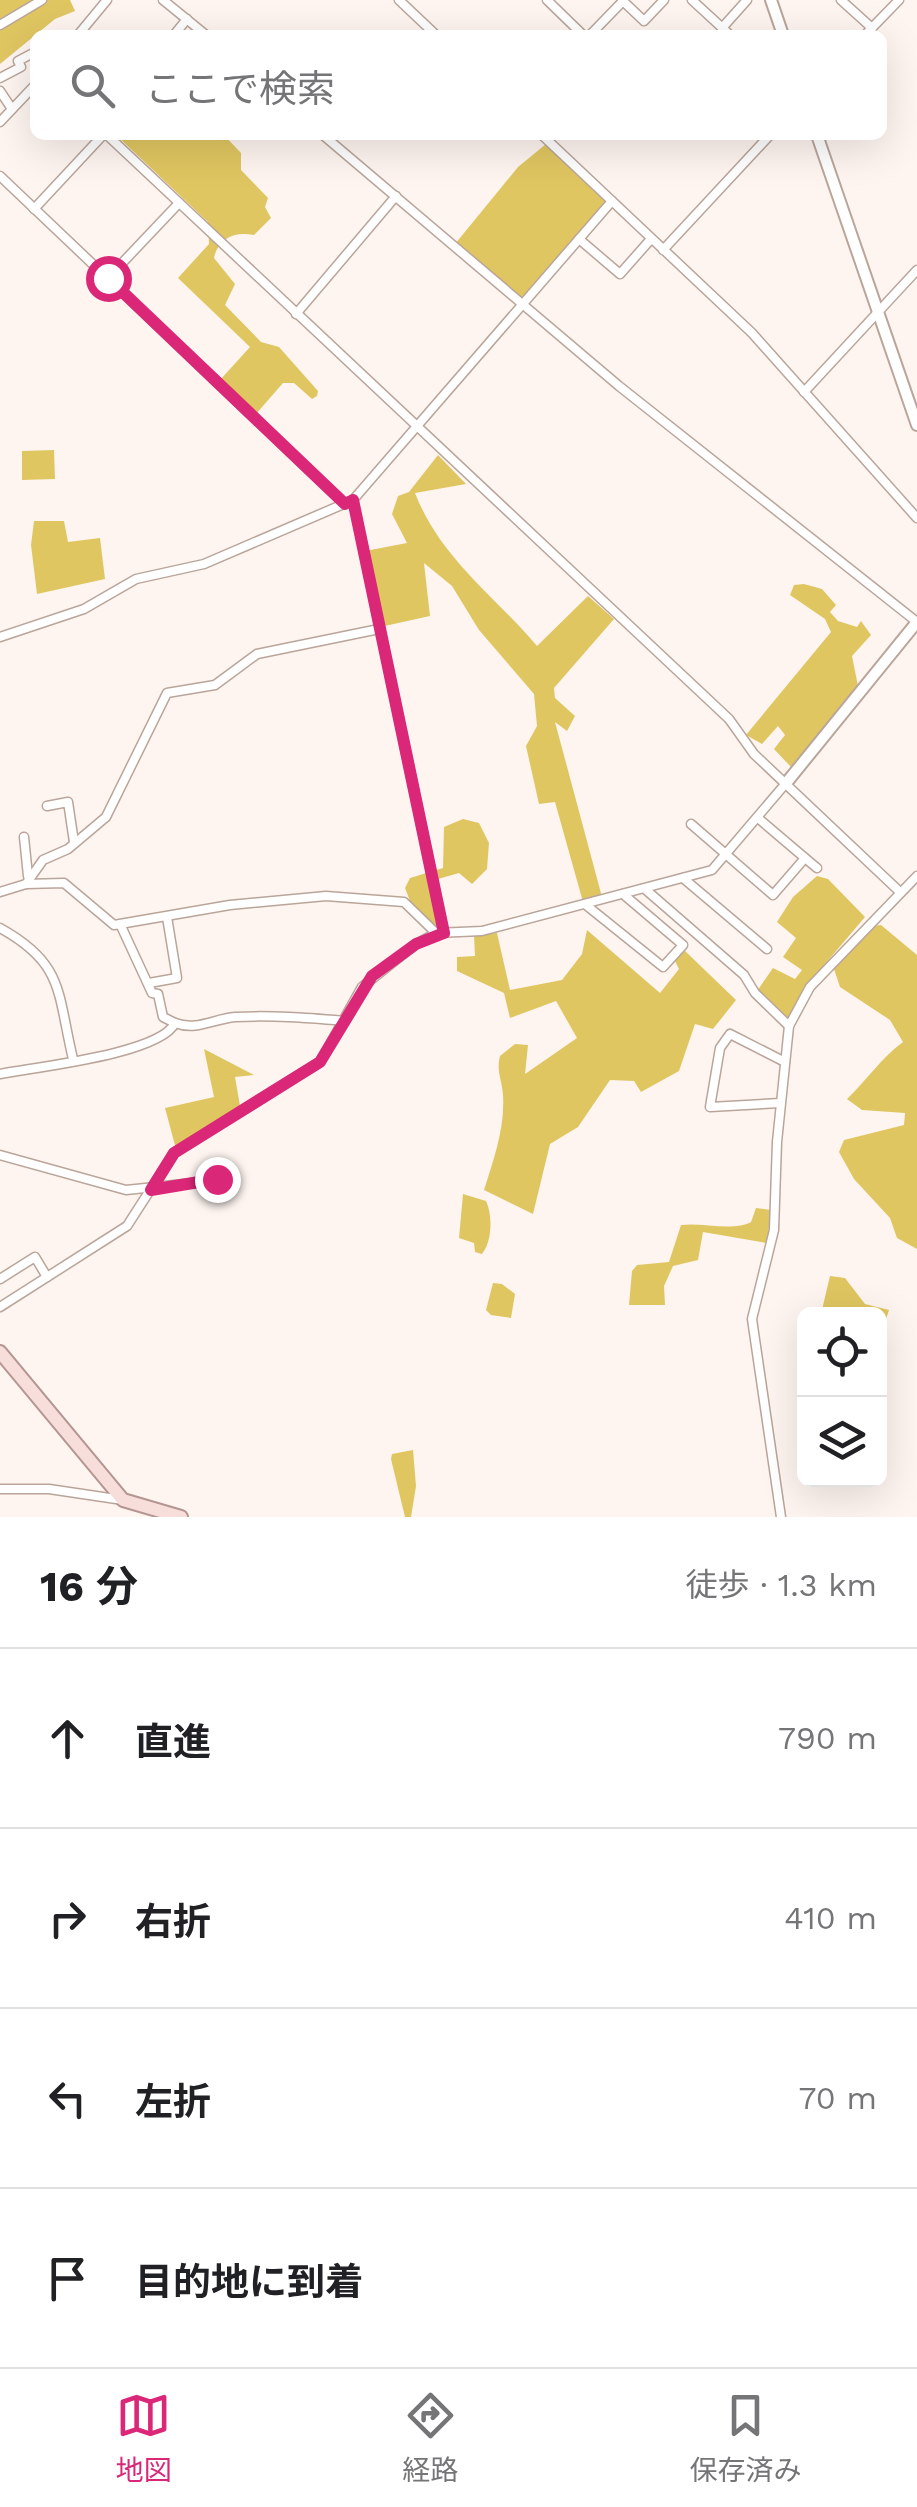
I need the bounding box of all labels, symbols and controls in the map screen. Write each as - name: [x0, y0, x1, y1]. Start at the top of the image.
- search box: [30, 30, 887, 140]
- icon: search: [65, 58, 120, 113]
- text: ここで検索: [145, 67, 335, 111]
- route start: [86, 256, 132, 302]
- route end: [195, 1157, 241, 1203]
- map controls: [797, 1307, 887, 1487]
- button: locate: [797, 1307, 887, 1397]
- button: layers: [797, 1397, 887, 1487]
- text: 16 分: [40, 1562, 138, 1611]
- text: 徒歩 · 1.3 km: [685, 1566, 877, 1604]
- icon: ahead: [40, 1711, 95, 1766]
- text: 790 m: [778, 1719, 877, 1757]
- text: 直進: [135, 1720, 211, 1764]
- icon: right: [40, 1891, 95, 1946]
- text: 410 m: [784, 1899, 877, 1937]
- text: 右折: [135, 1900, 211, 1944]
- icon: left: [40, 2071, 95, 2126]
- text: 70 m: [798, 2079, 877, 2117]
- text: 左折: [135, 2080, 211, 2124]
- icon: arrive: [40, 2251, 95, 2306]
- text: 目的地に到着: [135, 2260, 363, 2304]
- tab: 地図: [115, 2388, 172, 2488]
- tab: 経路: [402, 2388, 459, 2488]
- tab: 保存済み: [689, 2388, 802, 2488]

